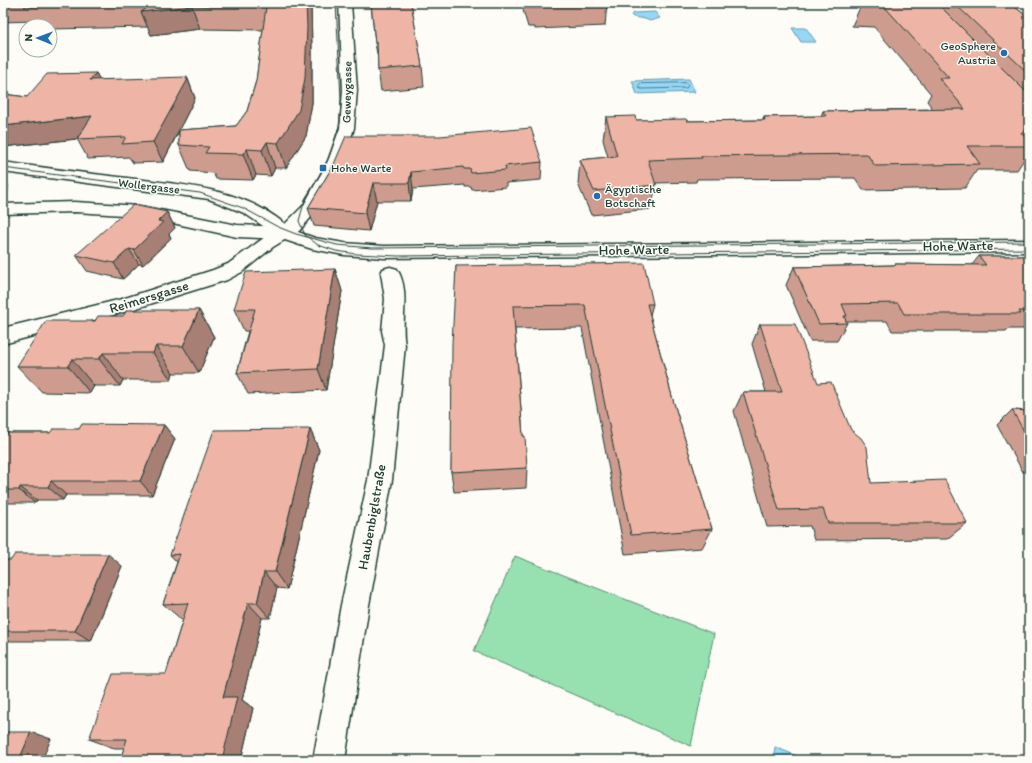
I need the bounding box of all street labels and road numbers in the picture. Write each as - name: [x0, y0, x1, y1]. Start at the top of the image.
- street label: Geweygasse: [339, 60, 355, 123]
- street label: Wollergasse: [117, 175, 181, 197]
- street label: Hohe Warte: [923, 237, 994, 255]
- street label: Hohe Warte: [599, 241, 670, 259]
- street label: Reimersgasse: [107, 277, 191, 317]
- street label: Haubenbiglstraße: [354, 462, 390, 571]

